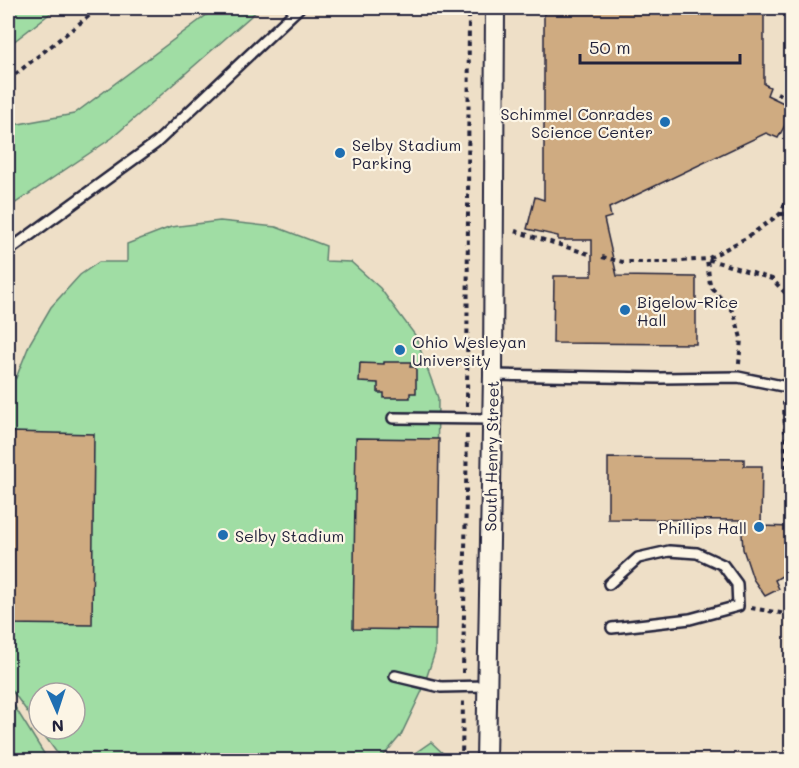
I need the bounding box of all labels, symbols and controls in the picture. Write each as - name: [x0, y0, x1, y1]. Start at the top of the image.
- scale bar: [580, 27, 740, 65]
- text: 50 m: [589, 35, 631, 59]
- place label: Schimmel Conrades Science Center: [501, 103, 653, 142]
- marker: Schimmel Conrades Science Center: [658, 115, 672, 129]
- place label: Selby Stadium Parking: [352, 134, 461, 173]
- marker: Selby Stadium Parking: [333, 146, 347, 160]
- place label: Bigelow-Rice Hall: [637, 291, 738, 330]
- marker: Bigelow-Rice Hall: [618, 303, 632, 317]
- place label: Ohio Wesleyan University: [412, 331, 526, 370]
- marker: Ohio Wesleyan University: [393, 343, 407, 357]
- street label: South Henry Street: [479, 380, 503, 532]
- place label: Phillips Hall: [658, 517, 747, 538]
- marker: Phillips Hall: [752, 520, 766, 534]
- place label: Selby Stadium: [235, 525, 344, 546]
- marker: Selby Stadium: [216, 528, 230, 542]
- north arrow: [27, 681, 87, 741]
- text: N: [51, 716, 64, 737]

